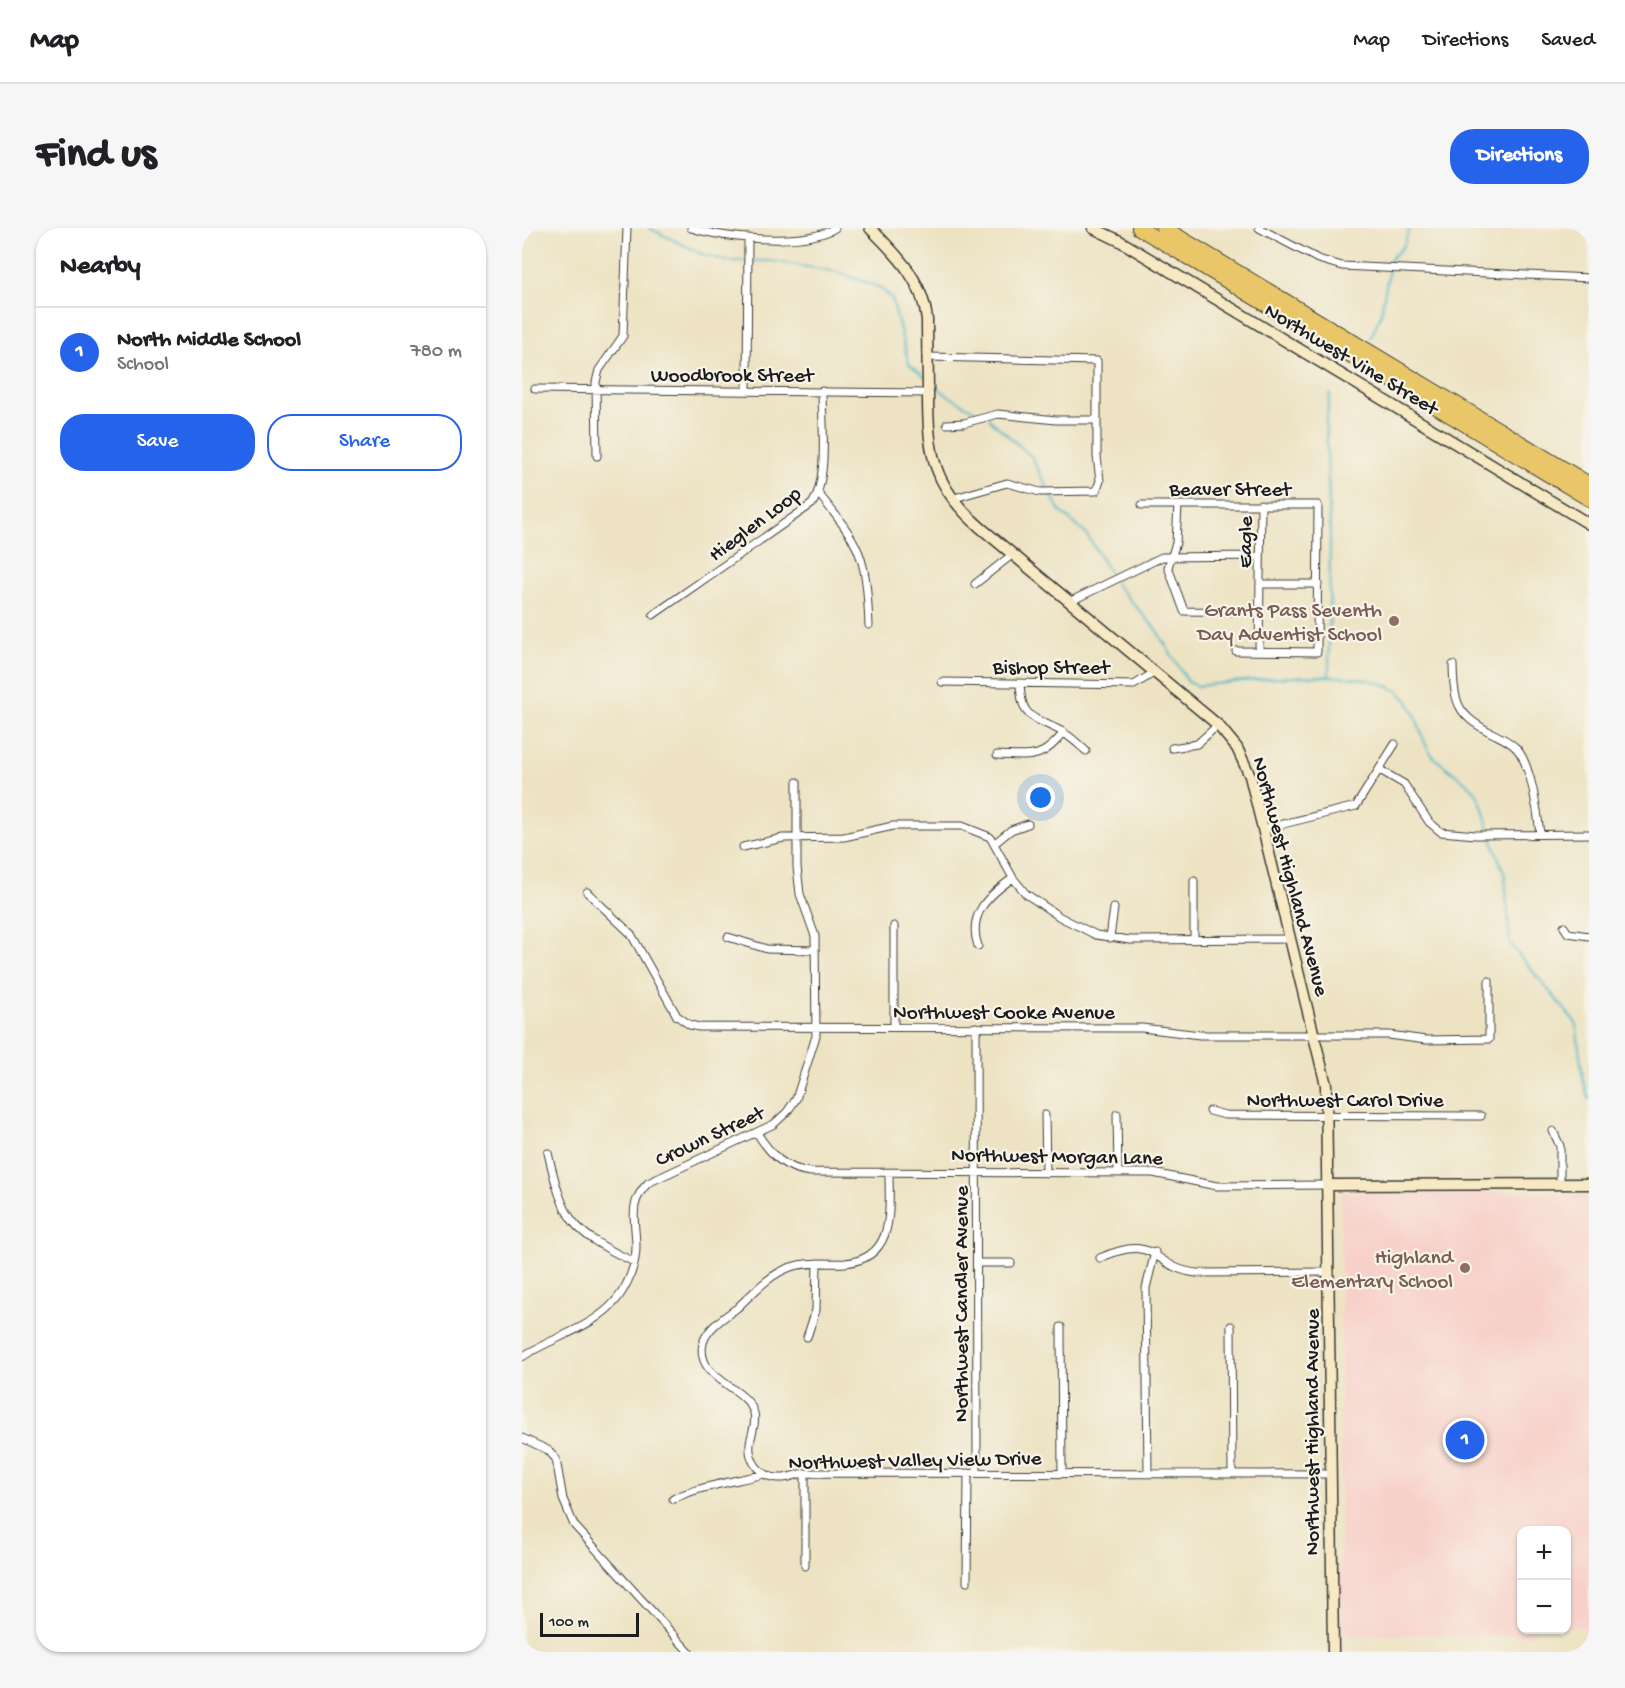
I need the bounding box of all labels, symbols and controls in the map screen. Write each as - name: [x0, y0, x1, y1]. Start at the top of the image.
- text: Map: [30, 25, 79, 58]
- text: Map: [1353, 29, 1390, 54]
- text: Directions: [1423, 29, 1508, 54]
- text: Saved: [1541, 29, 1595, 54]
- button: Directions: [1450, 129, 1589, 184]
- text: Find us: [36, 132, 156, 181]
- text: Nearby: [60, 252, 141, 283]
- street label: Northwest Vine Street: [1259, 299, 1444, 424]
- text: North Middle School: [117, 328, 301, 354]
- text: 1: [75, 341, 84, 364]
- text: 780 m: [410, 341, 462, 364]
- text: School: [117, 354, 169, 377]
- street label: Woodbrook Street: [651, 365, 816, 390]
- button: Save: [60, 414, 255, 471]
- button: Share: [267, 414, 462, 471]
- street label: Beaver Street: [1168, 479, 1293, 504]
- street label: Hieglen Loop: [705, 482, 808, 569]
- street label: Eagle: [1235, 515, 1260, 568]
- place label: Grants Pass Seventh Day Adventist School: [1196, 600, 1382, 649]
- marker: Grants Pass Seventh Day Adventist School: [1387, 614, 1401, 628]
- street label: Bishop Street: [992, 657, 1112, 682]
- street label: Northwest Highland Avenue: [1245, 754, 1333, 1000]
- your location: [1026, 783, 1055, 812]
- street label: Northwest Cooke Avenue: [893, 1002, 1116, 1027]
- street label: Northwest Carol Drive: [1246, 1090, 1445, 1115]
- street label: Crown Street: [652, 1101, 771, 1174]
- street label: Northwest Morgan Lane: [951, 1144, 1164, 1173]
- street label: Northwest Candler Avenue: [951, 1185, 976, 1422]
- place label: Highland Elementary School: [1291, 1247, 1455, 1296]
- marker: Highland Elementary School: [1458, 1261, 1472, 1275]
- street label: Northwest Highland Avenue: [1302, 1307, 1327, 1555]
- pin: 1: [1446, 1418, 1484, 1462]
- street label: Northwest Valley View Drive: [788, 1448, 1043, 1477]
- map controls: [1517, 1526, 1571, 1634]
- button: +: [1517, 1526, 1571, 1580]
- button: −: [1517, 1580, 1571, 1634]
- scale bar: [540, 1610, 639, 1638]
- text: 100 m: [549, 1614, 589, 1633]

